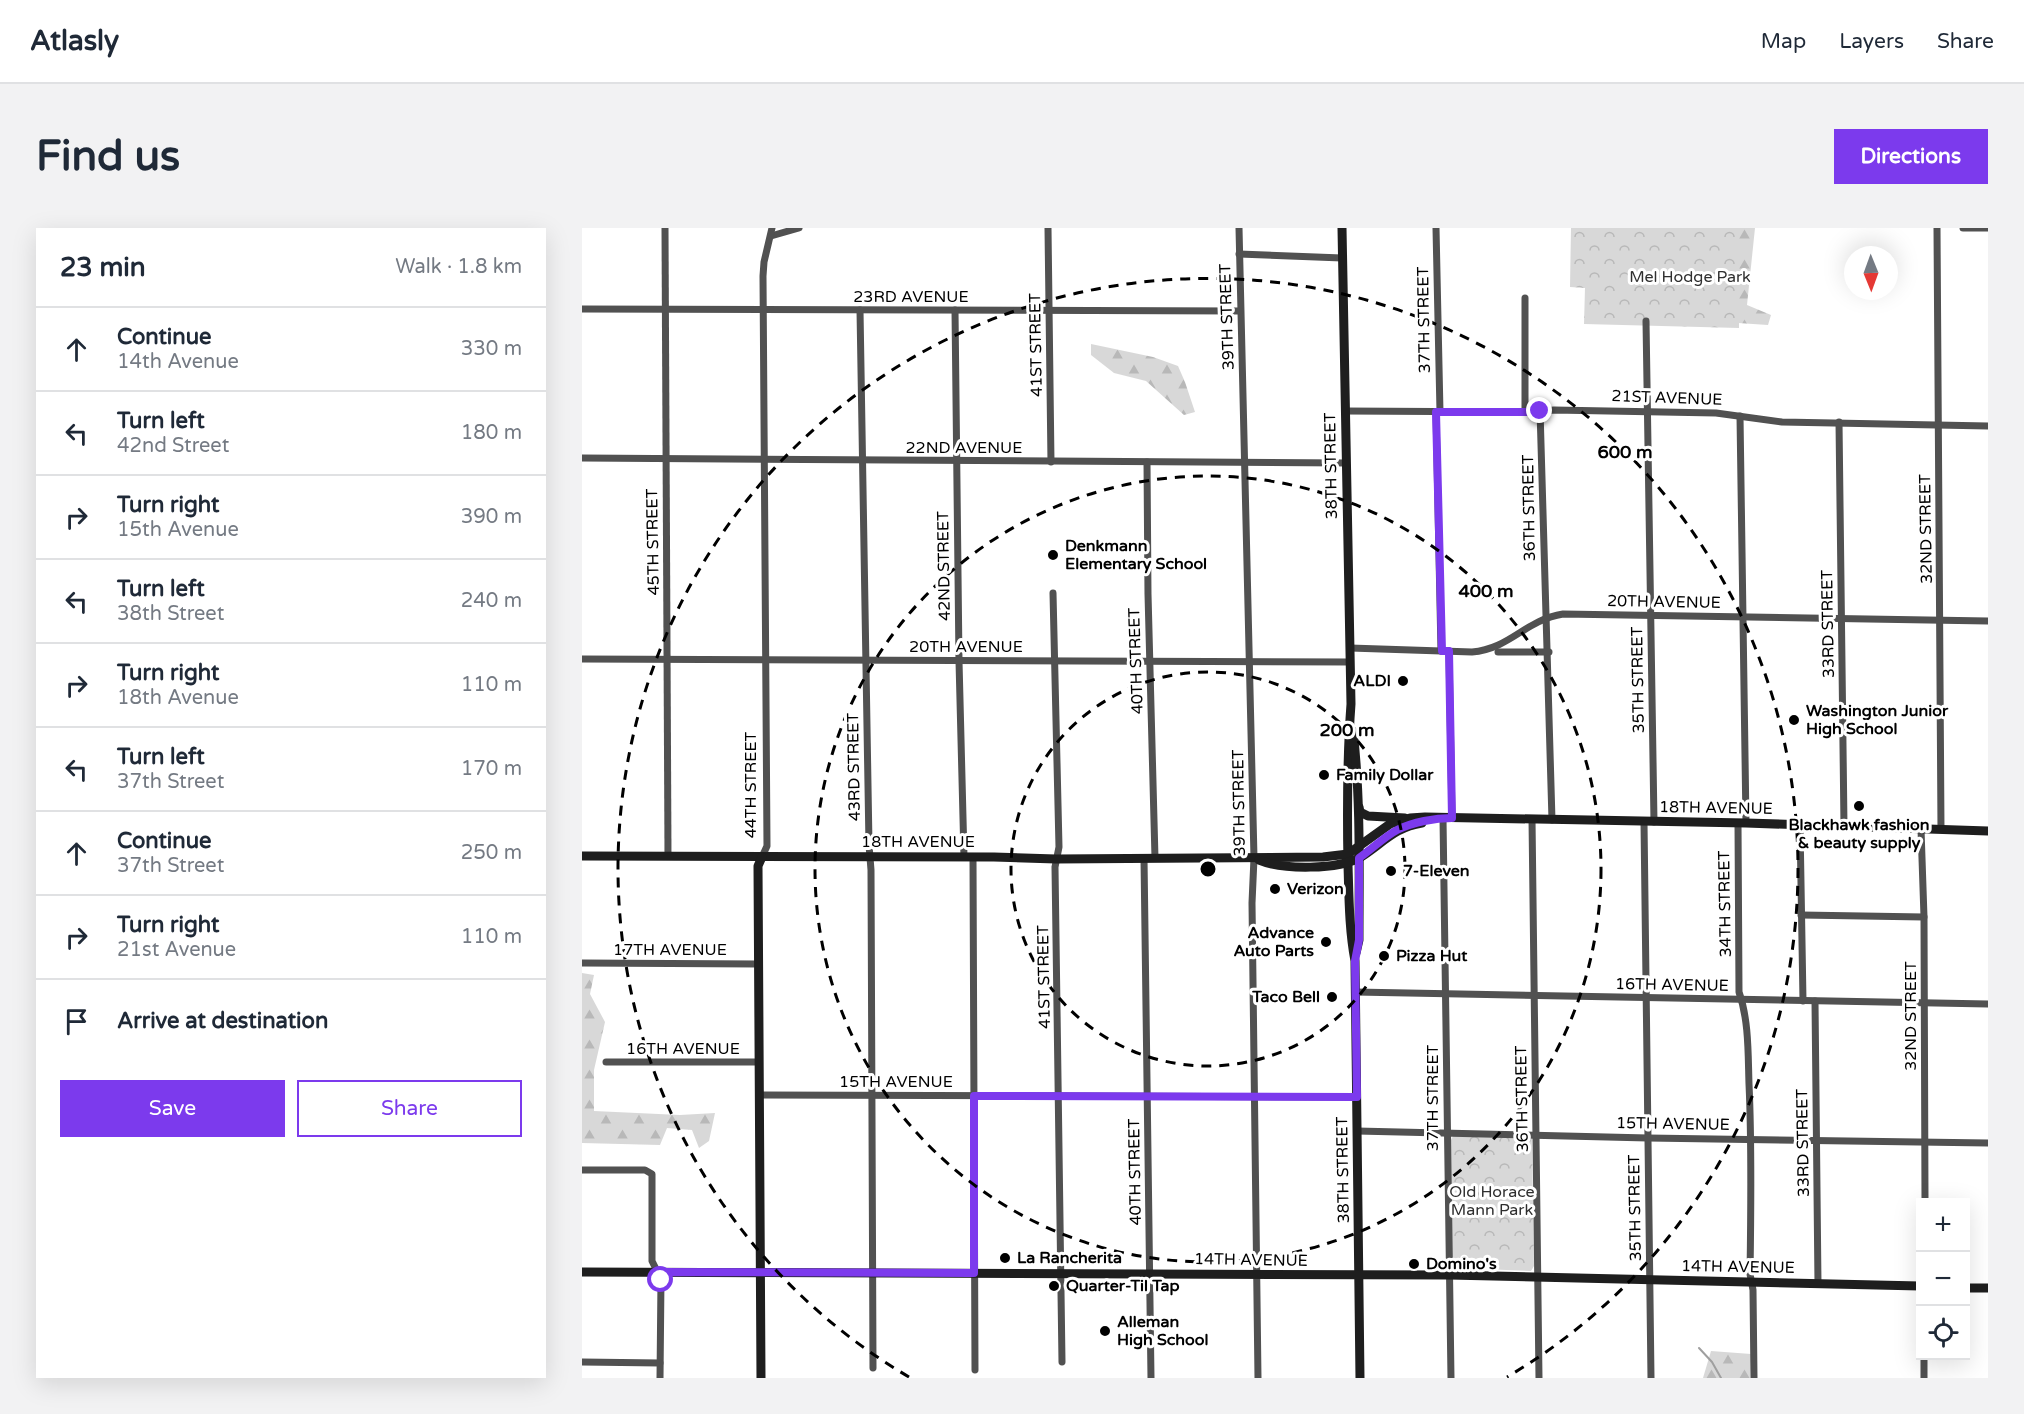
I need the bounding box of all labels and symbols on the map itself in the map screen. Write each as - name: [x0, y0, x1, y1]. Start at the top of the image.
- north arrow: [1844, 246, 1898, 300]
- street label: 39TH STREET: [1215, 263, 1239, 371]
- street label: 37TH STREET: [1413, 266, 1435, 373]
- park label: Mel Hodge Park: [1629, 267, 1751, 287]
- street label: 23RD AVENUE: [853, 287, 969, 307]
- street label: 41ST STREET: [1025, 293, 1047, 397]
- street label: 21ST AVENUE: [1611, 386, 1723, 410]
- route end: [1526, 397, 1552, 423]
- street label: 38TH STREET: [1320, 412, 1342, 519]
- street label: 22ND AVENUE: [906, 438, 1022, 458]
- text: 600 m: [1597, 441, 1653, 463]
- street label: 36TH STREET: [1518, 454, 1540, 561]
- street label: 32ND STREET: [1915, 474, 1937, 584]
- street label: 45TH STREET: [642, 488, 664, 595]
- street label: 42ND STREET: [933, 511, 955, 621]
- place label: Denkmann Elementary School: [1065, 536, 1207, 574]
- marker: Denkmann Elementary School: [1046, 548, 1060, 562]
- street label: 33RD STREET: [1817, 569, 1839, 678]
- text: 400 m: [1458, 580, 1514, 602]
- street label: 20TH AVENUE: [1607, 591, 1721, 613]
- street label: 40TH STREET: [1124, 607, 1148, 715]
- street label: 35TH STREET: [1627, 626, 1649, 733]
- street label: 20TH AVENUE: [909, 637, 1023, 657]
- place label: ALDI: [1353, 671, 1391, 691]
- marker: ALDI: [1396, 674, 1410, 688]
- place label: Washington Junior High School: [1806, 701, 1949, 739]
- street label: 43RD STREET: [843, 712, 865, 821]
- marker: Washington Junior High School: [1787, 713, 1801, 727]
- text: 200 m: [1319, 719, 1375, 741]
- street label: 44TH STREET: [741, 731, 761, 838]
- street label: 39TH STREET: [1228, 749, 1250, 856]
- place label: Family Dollar: [1336, 765, 1434, 785]
- marker: Family Dollar: [1317, 768, 1331, 782]
- street label: 18TH AVENUE: [1659, 797, 1773, 819]
- marker: Blackhawk fashion & beauty supply: [1852, 799, 1866, 813]
- place label: Blackhawk fashion & beauty supply: [1788, 815, 1930, 853]
- street label: 18TH AVENUE: [861, 832, 975, 852]
- street label: 34TH STREET: [1714, 850, 1736, 957]
- centre of rings: [1198, 859, 1218, 879]
- place label: 7-Eleven: [1403, 861, 1470, 881]
- marker: 7-Eleven: [1384, 864, 1398, 878]
- place label: Verizon: [1287, 879, 1344, 899]
- marker: Verizon: [1268, 882, 1282, 896]
- place label: Advance Auto Parts: [1233, 923, 1314, 961]
- street label: 41ST STREET: [1033, 925, 1055, 1029]
- marker: Advance Auto Parts: [1319, 935, 1333, 949]
- street label: 17TH AVENUE: [613, 940, 727, 960]
- place label: Pizza Hut: [1396, 946, 1468, 966]
- marker: Pizza Hut: [1377, 949, 1391, 963]
- street label: 32ND STREET: [1901, 961, 1921, 1071]
- street label: 16TH AVENUE: [1615, 974, 1729, 996]
- place label: Taco Bell: [1251, 987, 1320, 1007]
- marker: Taco Bell: [1325, 990, 1339, 1004]
- street label: 16TH AVENUE: [626, 1039, 740, 1059]
- street label: 37TH STREET: [1423, 1044, 1443, 1151]
- street label: 36TH STREET: [1511, 1045, 1533, 1152]
- street label: 15TH AVENUE: [839, 1072, 953, 1092]
- street label: 33RD STREET: [1792, 1088, 1814, 1197]
- street label: 15TH AVENUE: [1616, 1113, 1730, 1135]
- street label: 38TH STREET: [1332, 1116, 1354, 1223]
- street label: 40TH STREET: [1124, 1118, 1146, 1225]
- street label: 35TH STREET: [1624, 1154, 1646, 1261]
- park label: Old Horace Mann Park: [1449, 1182, 1535, 1220]
- place label: La Rancherita: [1017, 1248, 1122, 1268]
- street label: 14TH AVENUE: [1194, 1249, 1308, 1271]
- marker: La Rancherita: [998, 1251, 1012, 1265]
- place label: Domino's: [1426, 1254, 1497, 1274]
- street label: 14TH AVENUE: [1681, 1256, 1795, 1278]
- marker: Domino's: [1407, 1257, 1421, 1271]
- route start: [647, 1266, 673, 1292]
- place label: Quarter-Til Tap: [1066, 1276, 1180, 1296]
- marker: Quarter-Til Tap: [1047, 1279, 1061, 1293]
- place label: Alleman High School: [1117, 1312, 1208, 1350]
- marker: Alleman High School: [1098, 1324, 1112, 1338]

